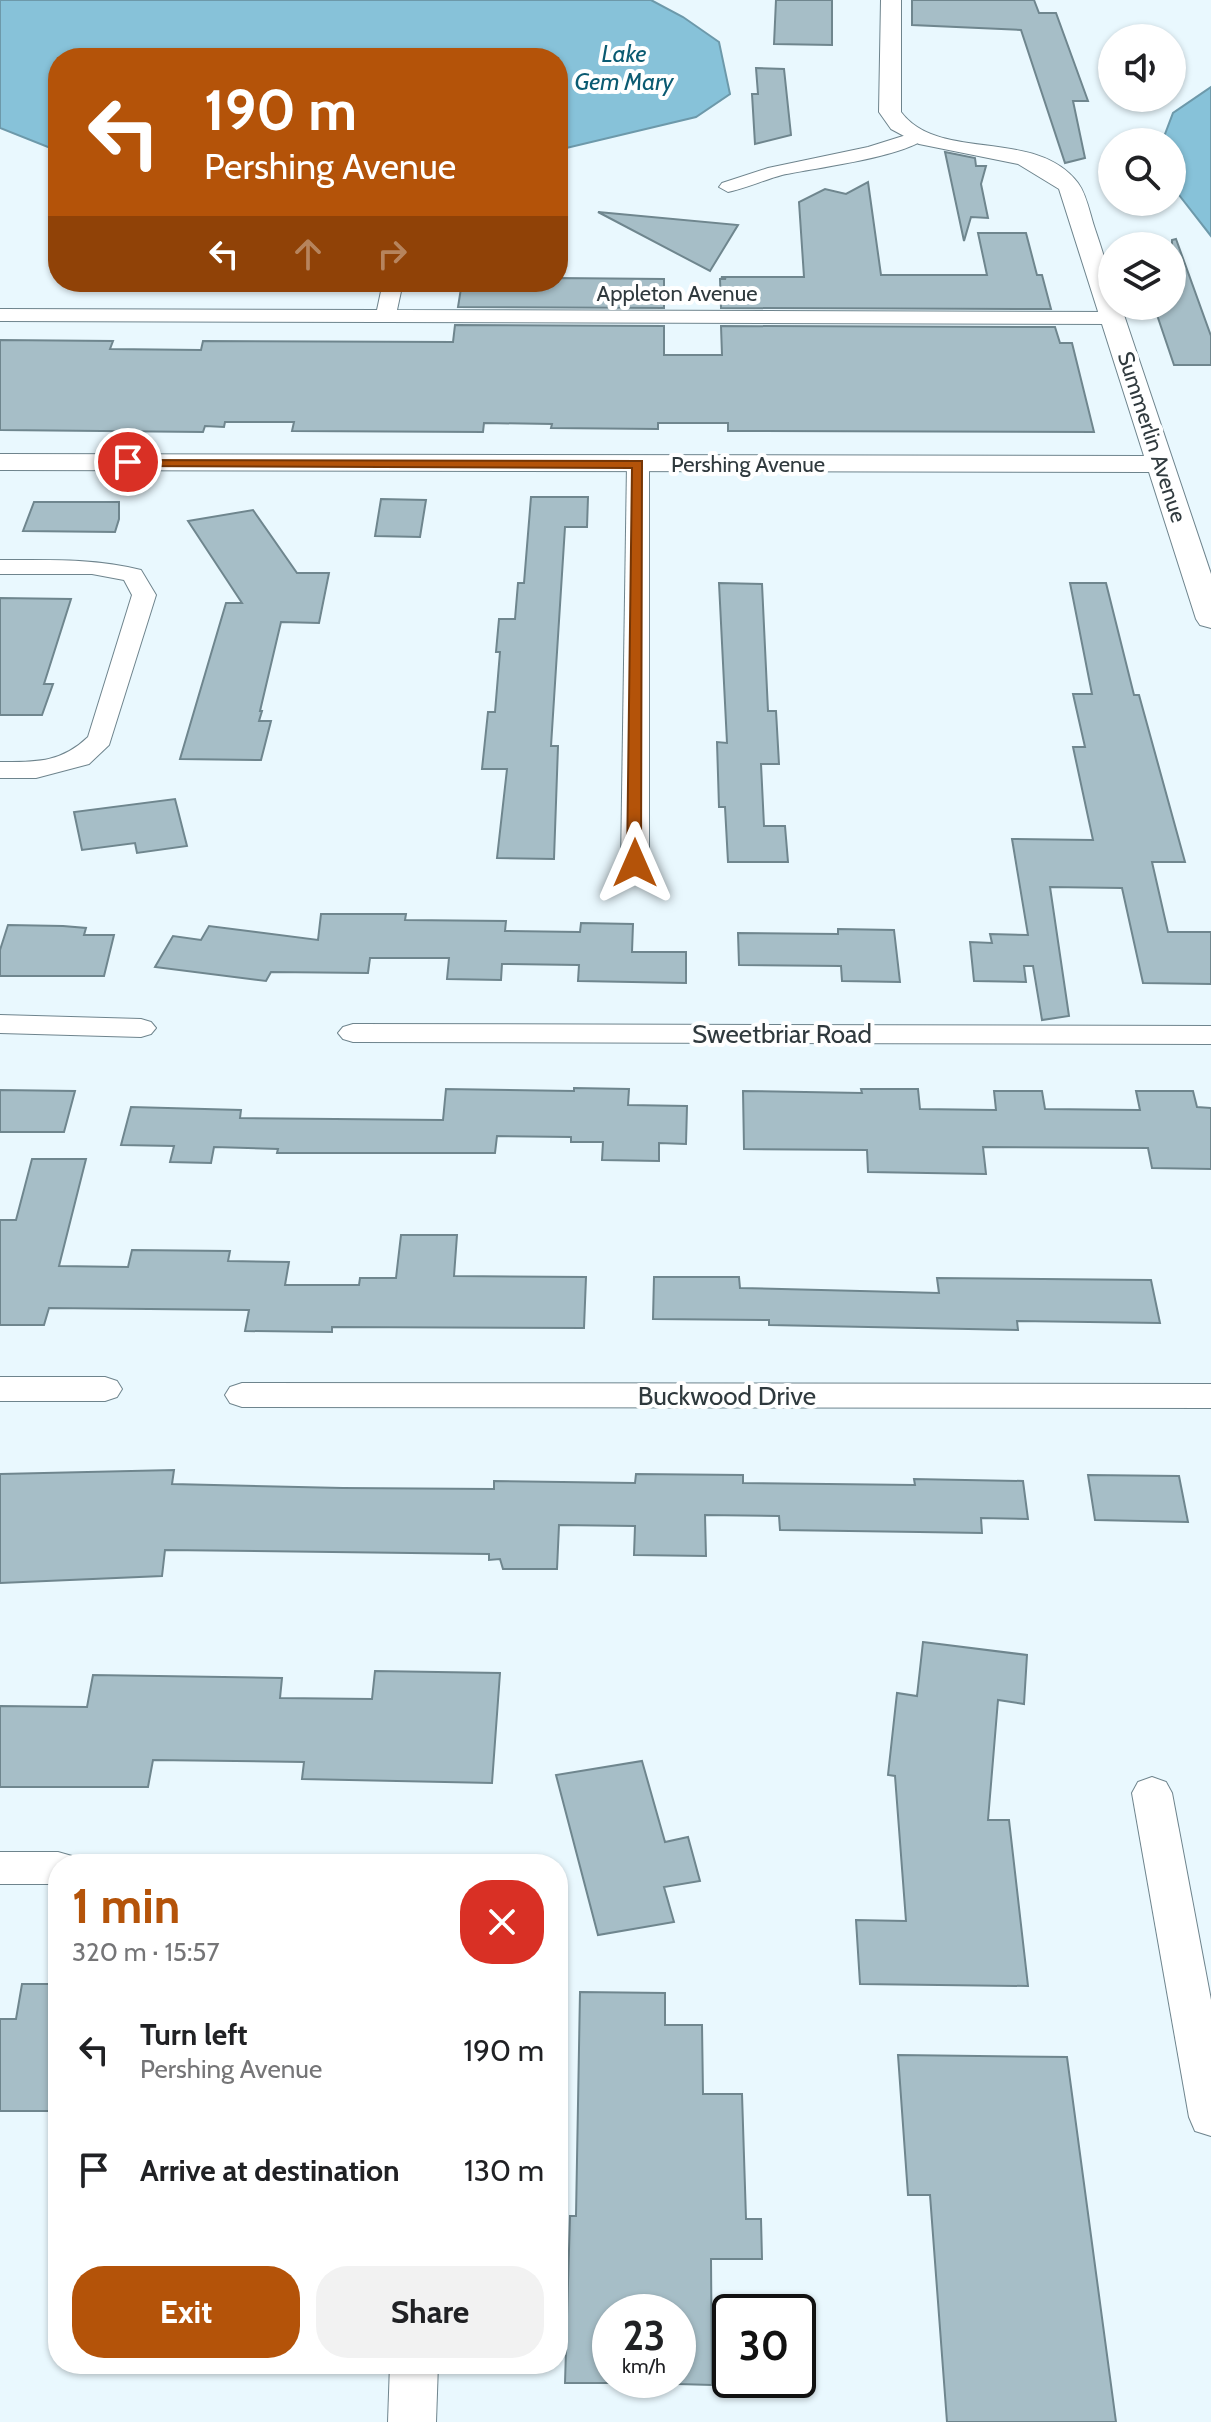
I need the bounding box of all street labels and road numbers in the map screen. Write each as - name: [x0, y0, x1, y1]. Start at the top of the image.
- street label: Appleton Avenue: [597, 280, 757, 307]
- street label: Summerlin Avenue: [1112, 348, 1192, 526]
- street label: Pershing Avenue: [671, 451, 825, 478]
- street label: Sweetbriar Road: [692, 1018, 872, 1050]
- street label: Buckwood Drive: [638, 1380, 816, 1412]

